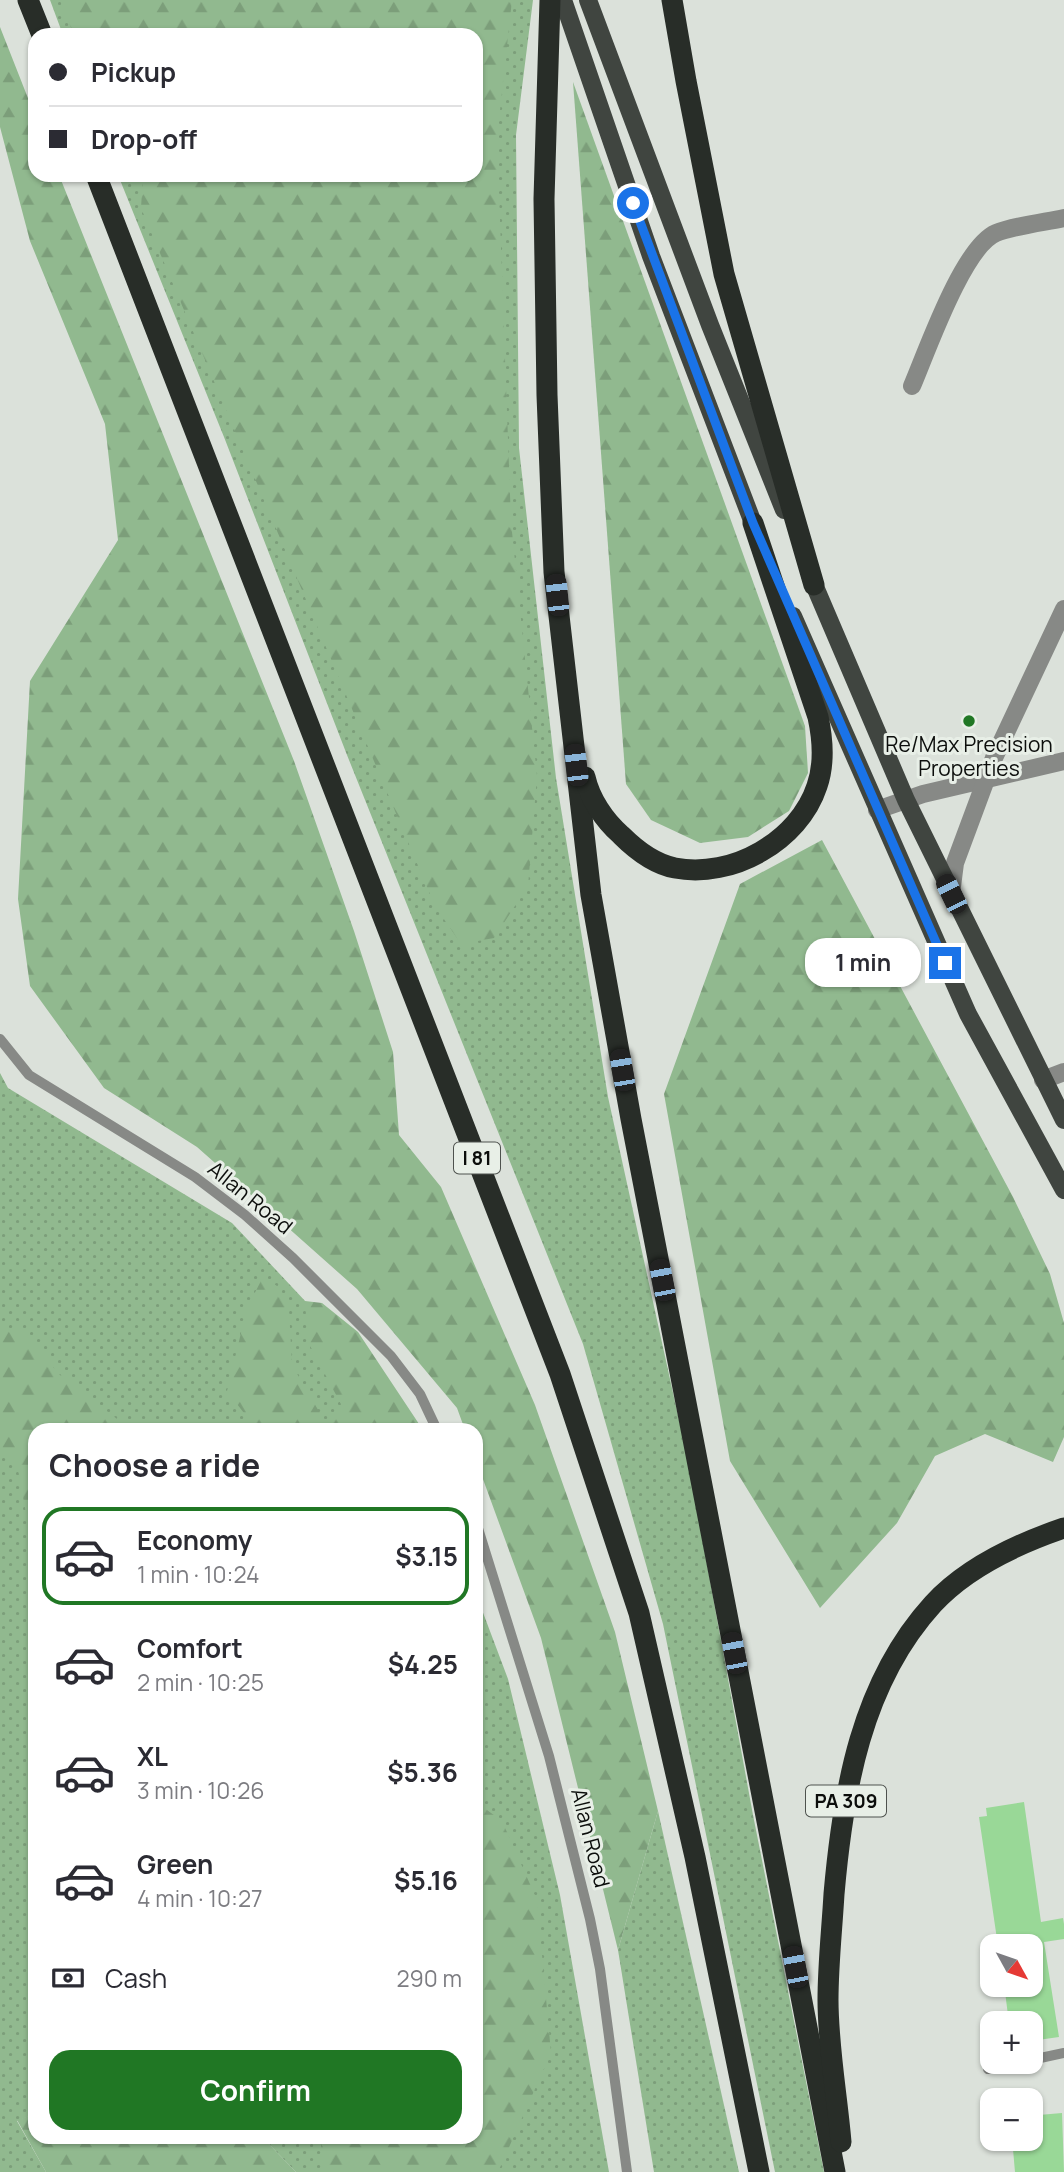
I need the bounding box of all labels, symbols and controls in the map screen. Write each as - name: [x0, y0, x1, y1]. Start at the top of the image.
- text: Pickup: [91, 54, 176, 90]
- text: Drop-off: [91, 121, 197, 157]
- route start: [617, 187, 649, 219]
- car: [545, 573, 570, 617]
- marker: Re/Max Precision Properties: [961, 713, 977, 729]
- place label: Re/Max Precision Properties: [885, 730, 1053, 782]
- car: [564, 743, 589, 787]
- car: [933, 871, 970, 917]
- callout: 1 min: [805, 939, 920, 988]
- text: 1 min: [835, 946, 891, 978]
- route end: [929, 947, 961, 979]
- car: [609, 1047, 636, 1093]
- road number: I 81: [454, 1142, 500, 1174]
- street label: Allan Road: [202, 1154, 299, 1240]
- car: [648, 1257, 677, 1303]
- text: Choose a ride: [49, 1443, 260, 1487]
- text: Economy: [137, 1522, 252, 1558]
- icon: car: [53, 1525, 116, 1588]
- text: $3.15: [395, 1538, 458, 1574]
- text: 1 min · 10:24: [137, 1558, 260, 1590]
- text: Comfort: [137, 1630, 243, 1666]
- car: [720, 1630, 749, 1676]
- icon: car: [53, 1633, 116, 1696]
- text: $4.25: [388, 1646, 458, 1682]
- text: 2 min · 10:25: [137, 1666, 264, 1698]
- text: XL: [137, 1738, 168, 1774]
- icon: car: [53, 1741, 116, 1804]
- text: $5.36: [387, 1754, 458, 1790]
- text: 3 min · 10:26: [137, 1774, 265, 1806]
- street label: Allan Road: [565, 1785, 617, 1890]
- road number: PA 309: [806, 1786, 886, 1816]
- text: Green: [137, 1846, 213, 1882]
- icon: car: [53, 1849, 116, 1912]
- text: $5.16: [394, 1862, 458, 1898]
- text: 4 min · 10:27: [137, 1882, 263, 1914]
- north arrow: [980, 1934, 1043, 1997]
- map controls: [980, 1934, 1043, 2151]
- car: [781, 1944, 810, 1990]
- icon: cash: [49, 1959, 87, 1997]
- text: Cash: [105, 1960, 167, 1996]
- text: 290 m: [396, 1962, 462, 1994]
- button: +: [980, 2011, 1043, 2074]
- button: Confirm: [49, 2050, 462, 2130]
- button: −: [980, 2088, 1043, 2151]

